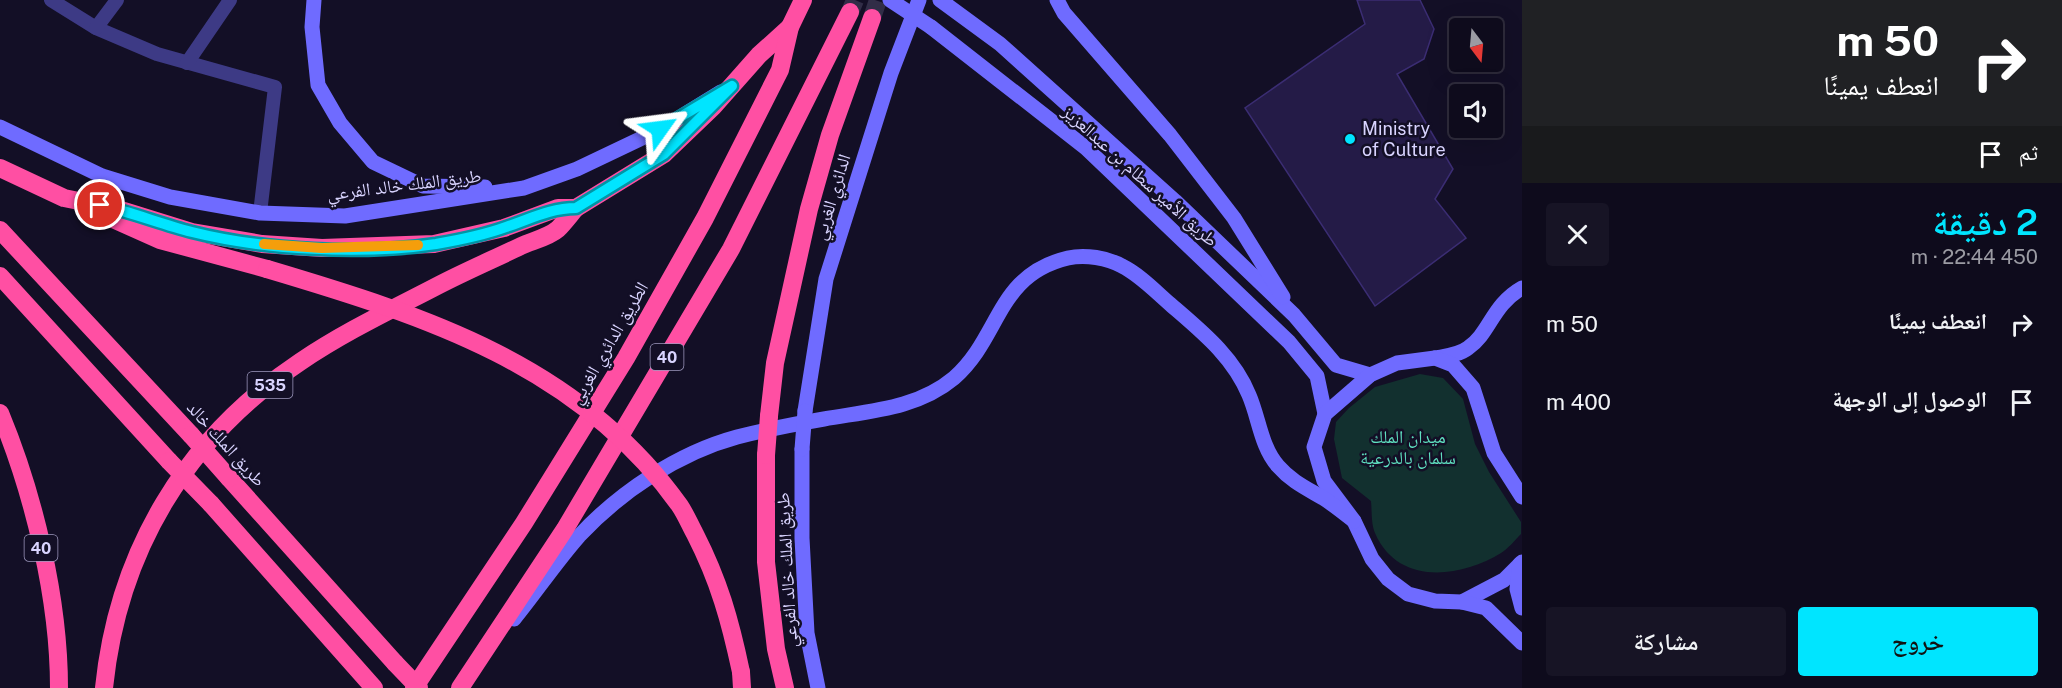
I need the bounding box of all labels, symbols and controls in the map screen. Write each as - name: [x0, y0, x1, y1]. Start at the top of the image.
- text: 50 m: [1836, 16, 1939, 65]
- north arrow: [1449, 18, 1503, 72]
- map controls: [1449, 18, 1503, 138]
- icon: right: [1960, 24, 2038, 102]
- text: انعطف يمينًا: [1824, 69, 1939, 101]
- button: sound: [1449, 84, 1503, 138]
- position arrow: [628, 97, 692, 161]
- street label: طريق الأمير سطام بن عبدالعزيز: [1057, 100, 1222, 252]
- place label: Ministry of Culture: [1362, 118, 1446, 160]
- marker: Ministry of Culture: [1343, 132, 1357, 146]
- icon: arrive: [1974, 138, 2007, 171]
- text: ثم: [2019, 139, 2038, 165]
- street label: الدائري الغربي: [809, 151, 859, 244]
- street label: طريق الملك خالد الفرعي: [326, 165, 483, 209]
- pin: [74, 179, 125, 230]
- icon: arrive: [83, 188, 116, 221]
- text: 2 دقيقة: [1933, 201, 2038, 243]
- button: close: [1546, 203, 1609, 266]
- text: 450 m · 22:44: [1911, 245, 2038, 269]
- street label: الطريق الدائري الغربي: [565, 278, 656, 410]
- text: انعطف يمينًا: [1889, 308, 1987, 334]
- icon: right: [2005, 308, 2038, 341]
- text: 50 m: [1546, 311, 1598, 337]
- road number: 40: [650, 344, 684, 370]
- road number: 535: [248, 372, 292, 398]
- text: الوصول إلى الوجهة: [1832, 386, 1987, 412]
- icon: arrive: [2005, 386, 2038, 419]
- text: 400 m: [1546, 389, 1611, 415]
- street label: طريق الملك خالد: [182, 397, 270, 491]
- park label: ميدان الملك سلمان بالدرعية: [1360, 426, 1456, 469]
- street label: طريق الملك خالد الفرعي: [772, 492, 806, 648]
- road number: 40: [24, 535, 57, 561]
- button: مشاركة: [1546, 607, 1786, 676]
- button: خروج: [1798, 607, 2038, 676]

